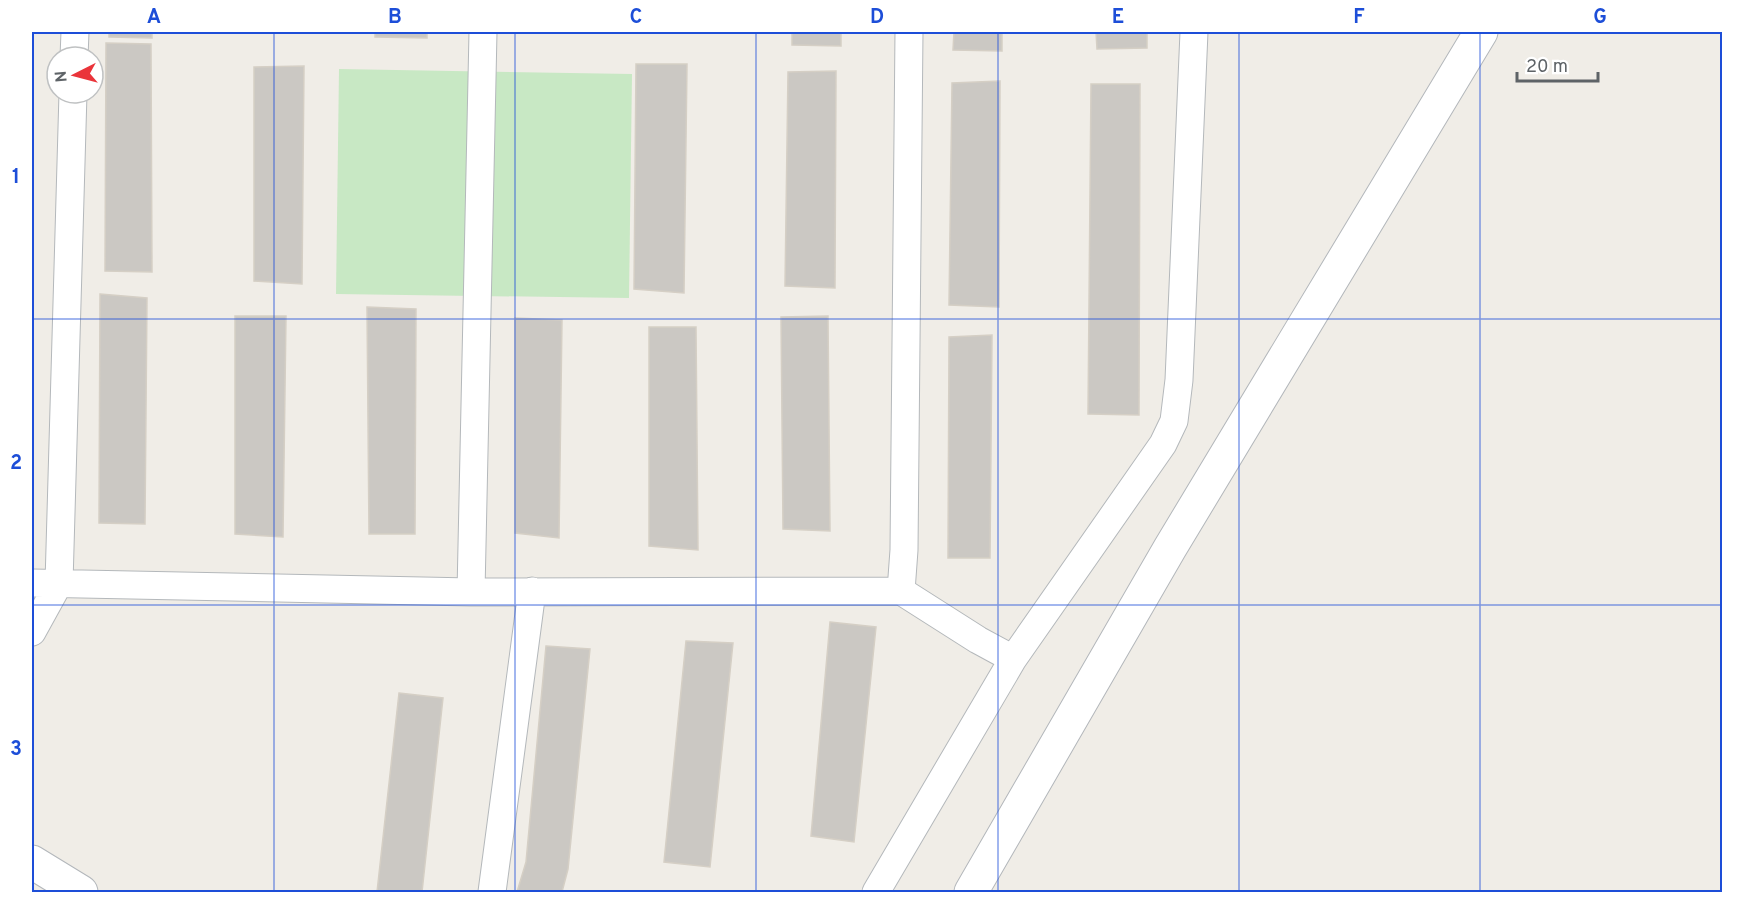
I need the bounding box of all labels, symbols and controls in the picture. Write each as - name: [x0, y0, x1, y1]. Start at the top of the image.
- text: A: [147, 5, 161, 31]
- text: B: [388, 5, 402, 31]
- text: C: [630, 5, 642, 31]
- text: D: [870, 5, 884, 31]
- text: E: [1112, 5, 1124, 31]
- text: F: [1353, 5, 1365, 31]
- text: G: [1593, 5, 1607, 31]
- north arrow: [45, 45, 105, 105]
- scale bar: [1517, 45, 1598, 83]
- text: 20 m: [1526, 56, 1568, 79]
- text: N: [52, 70, 73, 83]
- text: 1: [12, 165, 20, 191]
- text: 2: [10, 451, 22, 477]
- text: 3: [10, 737, 22, 763]

